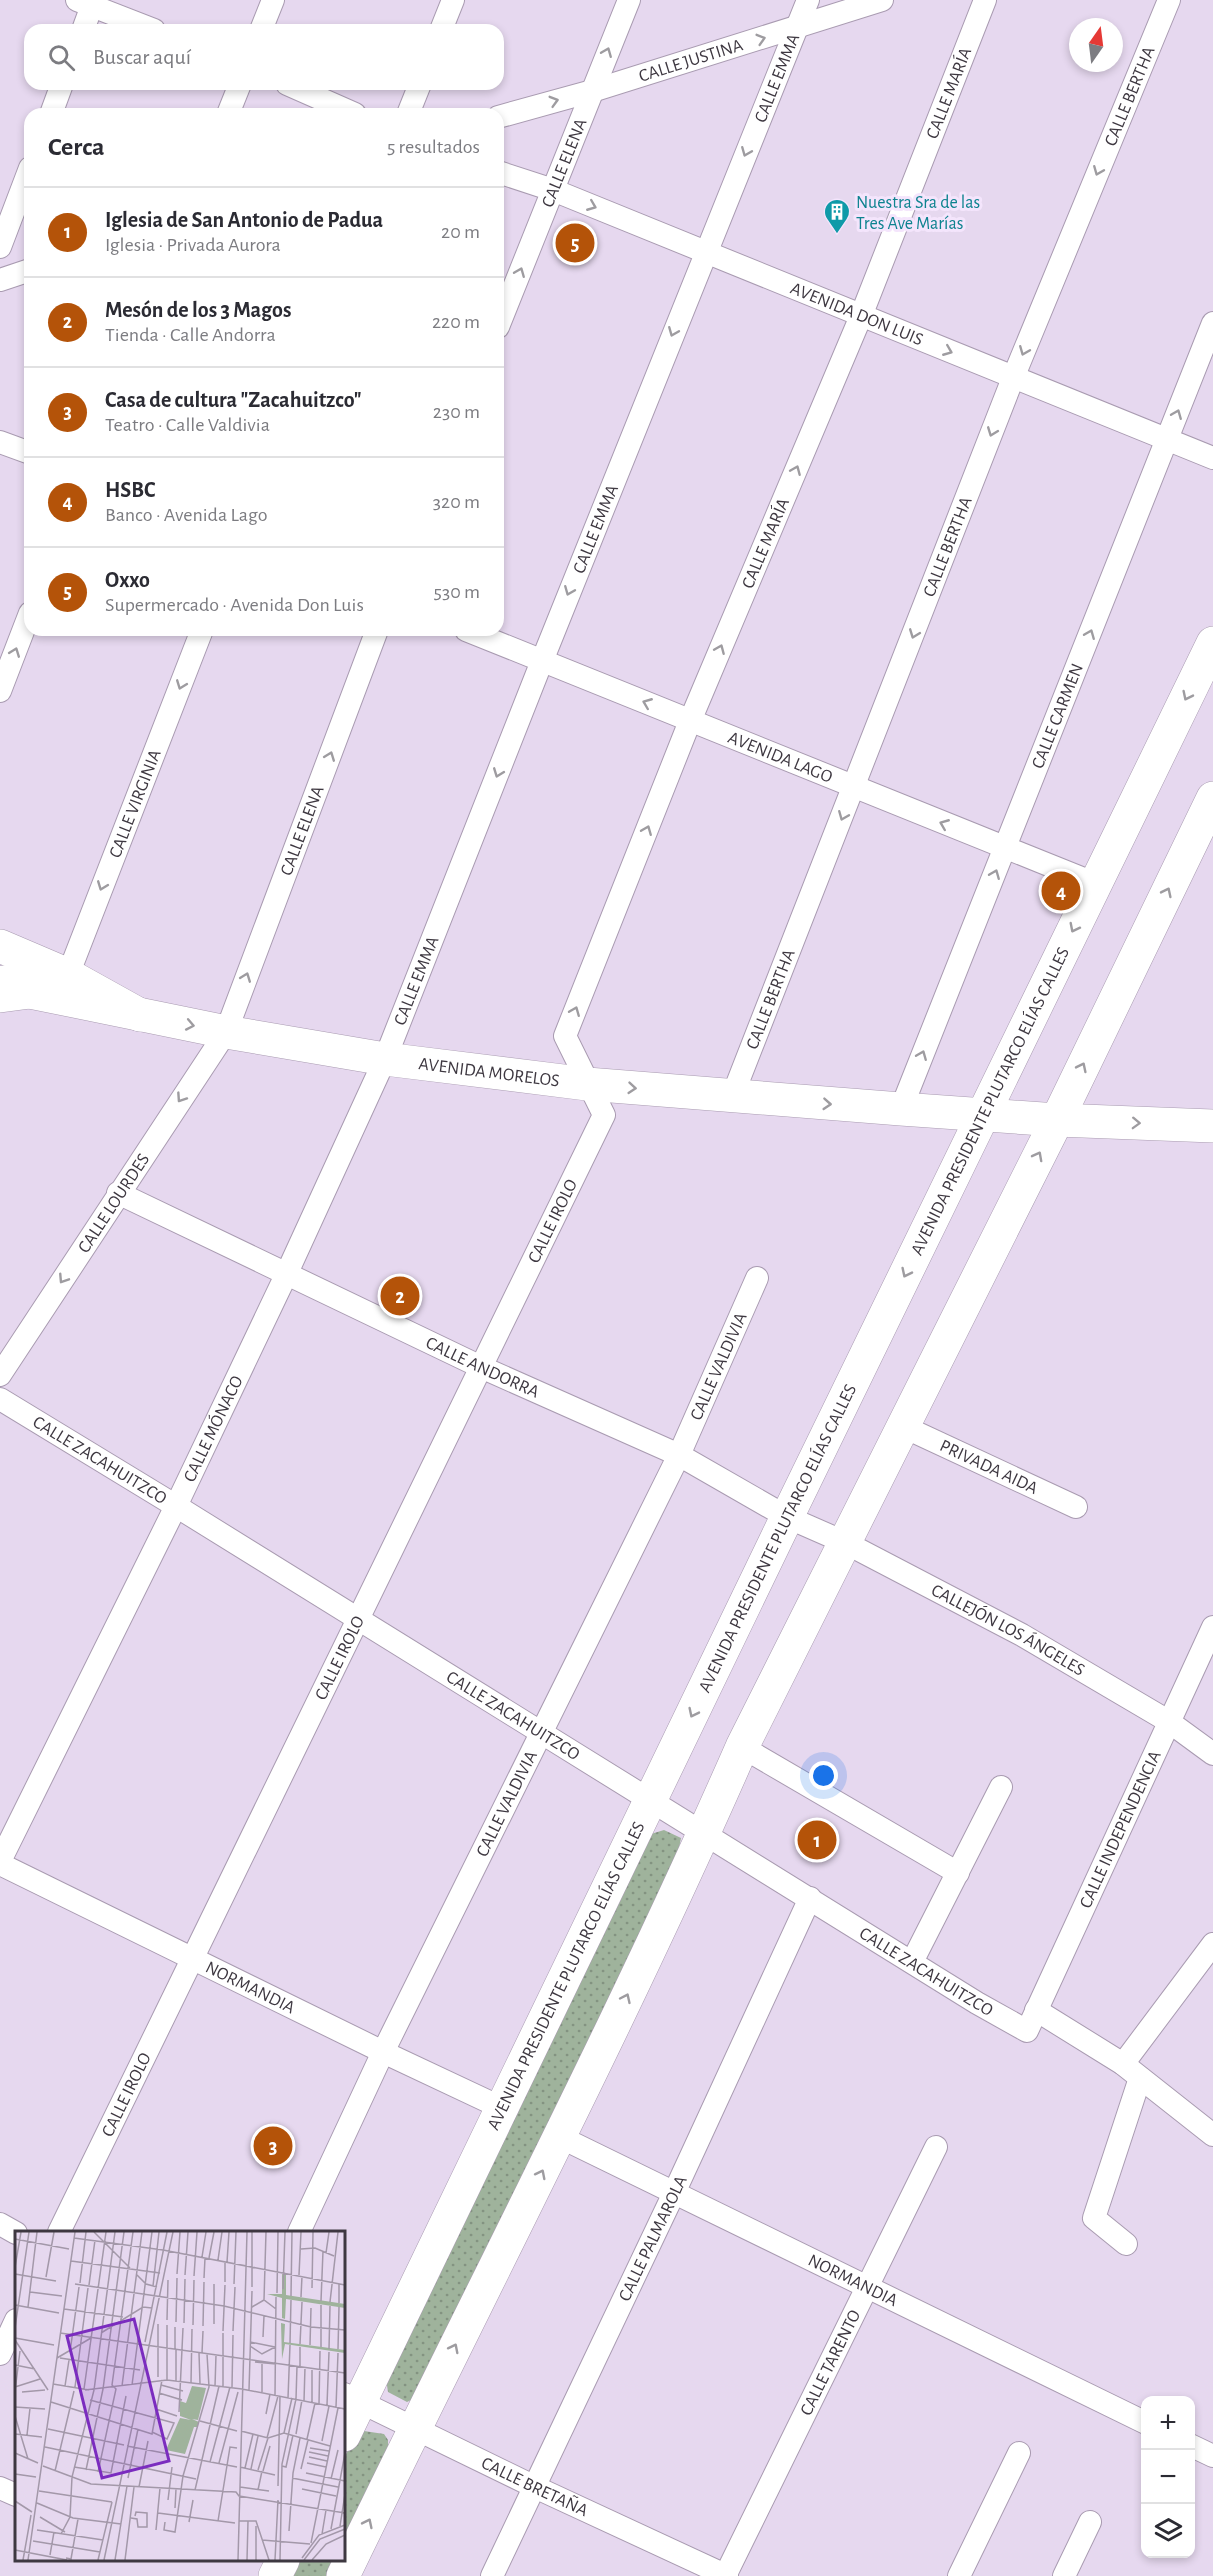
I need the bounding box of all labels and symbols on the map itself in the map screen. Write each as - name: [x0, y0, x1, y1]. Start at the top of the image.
- north arrow: [1069, 18, 1123, 72]
- street label: CALLE EMMA: [752, 31, 804, 125]
- one-way arrow: [755, 34, 766, 46]
- street label: CALLE JUSTINA: [637, 36, 746, 86]
- street label: CALLE BERTHA: [1102, 44, 1159, 149]
- street label: CALLE MARÍA: [923, 45, 976, 142]
- one-way arrow: [600, 47, 612, 58]
- one-way arrow: [549, 96, 559, 109]
- street label: CALLE ELENA: [539, 116, 591, 210]
- one-way arrow: [741, 145, 753, 156]
- one-way arrow: [1093, 164, 1105, 175]
- place label: Nuestra Sra de las Tres Ave Marías: [856, 194, 980, 233]
- building icon: Nuestra Sra de las Tres Ave Marías: [822, 197, 852, 235]
- one-way arrow: [586, 199, 597, 211]
- pin: 5: [556, 220, 594, 266]
- one-way arrow: [513, 268, 525, 279]
- street label: AVENIDA DON LUIS: [788, 279, 925, 349]
- one-way arrow: [668, 326, 680, 337]
- one-way arrow: [942, 344, 953, 356]
- one-way arrow: [1019, 345, 1031, 356]
- one-way arrow: [1170, 409, 1182, 420]
- one-way arrow: [987, 426, 999, 437]
- one-way arrow: [789, 465, 801, 476]
- street label: CALLE EMMA: [570, 482, 622, 576]
- street label: CALLE BERTHA: [920, 494, 976, 599]
- street label: CALLE MARÍA: [739, 495, 793, 591]
- one-way arrow: [564, 586, 577, 596]
- one-way arrow: [908, 628, 921, 639]
- one-way arrow: [1083, 629, 1095, 640]
- one-way arrow: [713, 644, 725, 655]
- one-way arrow: [8, 647, 20, 658]
- street label: CALLE CARMEN: [1029, 661, 1087, 771]
- one-way arrow: [175, 679, 188, 689]
- one-way arrow: [1183, 689, 1195, 700]
- one-way arrow: [642, 698, 653, 710]
- street label: AVENIDA LAGO: [725, 729, 835, 787]
- street label: CALLE VIRGINIA: [106, 747, 165, 860]
- one-way arrow: [323, 751, 335, 762]
- one-way arrow: [492, 767, 505, 777]
- street label: CALLE ELENA: [278, 783, 328, 878]
- one-way arrow: [838, 809, 850, 820]
- one-way arrow: [940, 819, 951, 831]
- one-way arrow: [640, 825, 652, 836]
- pin: 4: [1042, 868, 1080, 914]
- one-way arrow: [988, 869, 1000, 880]
- one-way arrow: [97, 880, 110, 891]
- one-way arrow: [1160, 887, 1171, 898]
- one-way arrow: [1070, 921, 1082, 932]
- street label: CALLE EMMA: [391, 933, 443, 1028]
- street label: AVENIDA PRESIDENTE PLUTARCO ELÍAS CALLES: [908, 945, 1073, 1258]
- street label: CALLE BERTHA: [744, 947, 799, 1052]
- one-way arrow: [239, 973, 252, 983]
- one-way arrow: [568, 1006, 580, 1017]
- one-way arrow: [185, 1018, 195, 1031]
- one-way arrow: [915, 1050, 928, 1061]
- street label: AVENIDA MORELOS: [417, 1055, 560, 1091]
- one-way arrow: [1075, 1063, 1086, 1073]
- one-way arrow: [628, 1081, 637, 1094]
- one-way arrow: [178, 1092, 189, 1103]
- one-way arrow: [822, 1097, 831, 1110]
- one-way arrow: [1132, 1116, 1141, 1129]
- street label: CALLE LOURDES: [75, 1151, 153, 1256]
- one-way arrow: [1031, 1151, 1042, 1162]
- street label: CALLE IROLO: [525, 1177, 581, 1266]
- one-way arrow: [902, 1267, 914, 1278]
- one-way arrow: [59, 1272, 70, 1283]
- pin: 2: [380, 1274, 420, 1318]
- street label: CALLE VALDIVIA: [687, 1310, 751, 1423]
- street label: CALLE ANDORRA: [423, 1334, 542, 1402]
- street label: CALLE MÓNACO: [181, 1373, 247, 1485]
- street label: AVENIDA PRESIDENTE PLUTARCO ELÍAS CALLES: [696, 1382, 860, 1695]
- street label: CALLE ZACAHUITZCO: [29, 1413, 170, 1508]
- street label: PRIVADA AIDA: [937, 1437, 1041, 1498]
- street label: CALLEJÓN LOS ÁNGELES: [928, 1581, 1087, 1680]
- street label: CALLE IROLO: [312, 1613, 368, 1703]
- street label: CALLE ZACAHUITZCO: [443, 1668, 583, 1764]
- one-way arrow: [688, 1706, 700, 1717]
- street label: CALLE VALDIVIA: [473, 1748, 541, 1860]
- street label: CALLE INDEPENDENCIA: [1077, 1748, 1165, 1911]
- your location: [809, 1761, 838, 1790]
- pin: 1: [798, 1818, 836, 1862]
- street label: AVENIDA PRESIDENTE PLUTARCO ELÍAS CALLES: [485, 1819, 649, 2133]
- street label: CALLE ZACAHUITZCO: [856, 1924, 996, 2020]
- street label: NORMANDIA: [202, 1958, 298, 2018]
- one-way arrow: [618, 1994, 630, 2005]
- street label: CALLE IROLO: [99, 2050, 155, 2140]
- pin: 3: [254, 2124, 292, 2168]
- one-way arrow: [534, 2169, 546, 2180]
- street label: CALLE PALMAROLA: [616, 2173, 691, 2304]
- inset map: [15, 2231, 345, 2561]
- street label: NORMANDIA: [805, 2251, 901, 2311]
- street label: CALLE TARENTO: [797, 2307, 864, 2418]
- one-way arrow: [447, 2344, 458, 2355]
- street label: CALLE BRETAÑA: [478, 2454, 591, 2520]
- one-way arrow: [361, 2519, 373, 2530]

